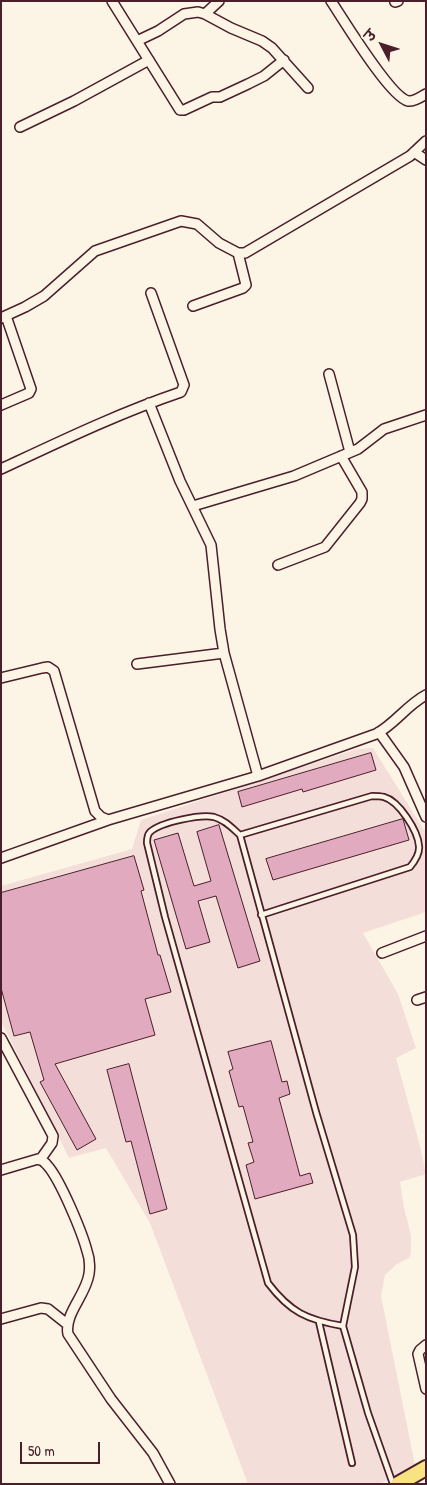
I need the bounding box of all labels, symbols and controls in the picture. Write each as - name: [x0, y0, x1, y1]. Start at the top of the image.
- north arrow: [357, 20, 407, 70]
- text: उ: [360, 25, 380, 45]
- scale bar: [22, 1432, 102, 1464]
- text: 50 m: [28, 1440, 55, 1461]

